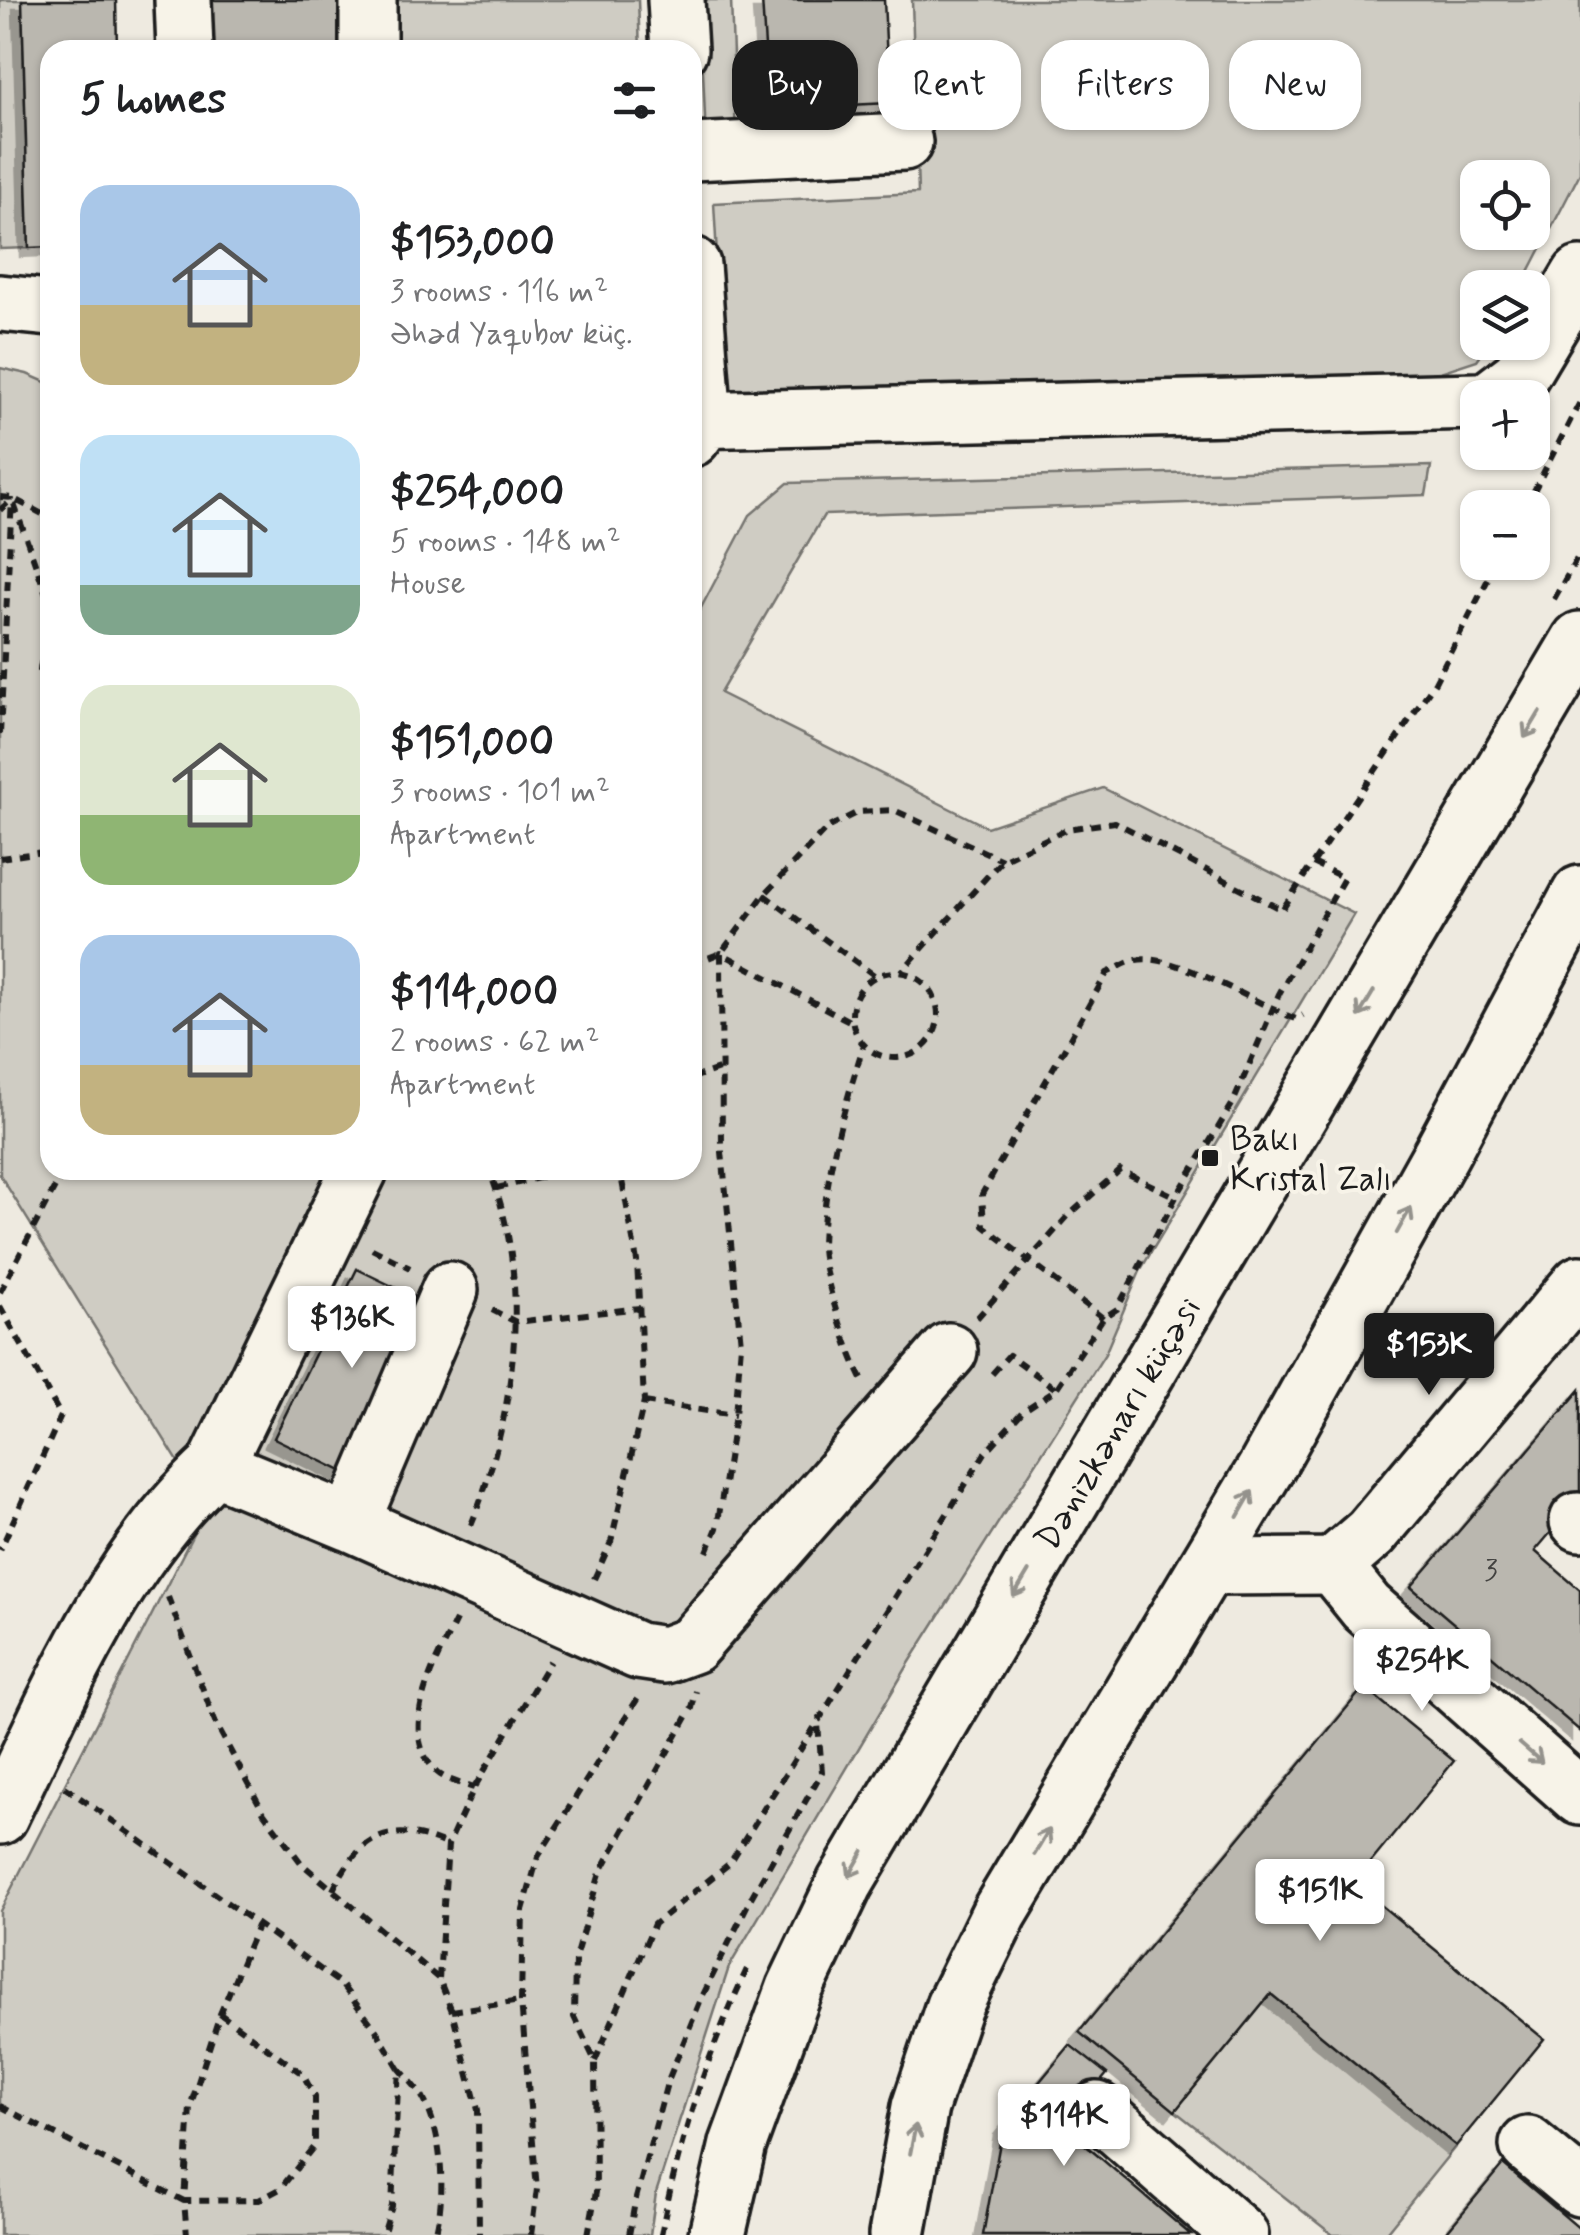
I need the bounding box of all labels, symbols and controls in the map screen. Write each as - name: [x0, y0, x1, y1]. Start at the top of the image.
- chip: Buy: [732, 40, 858, 130]
- chip: Rent: [878, 40, 1021, 130]
- chip: Filters: [1041, 40, 1209, 130]
- chip: New: [1229, 40, 1361, 130]
- text: 5 homes: [80, 73, 226, 128]
- icon: filters: [607, 73, 662, 128]
- map controls: [1460, 160, 1550, 580]
- button: locate: [1460, 160, 1550, 250]
- text: $153,000: [390, 216, 555, 271]
- icon: home: [160, 225, 280, 345]
- button: layers: [1460, 270, 1550, 360]
- text: 3 rooms · 116 m²: [390, 271, 608, 313]
- text: Əhəd Yaqubov küç.: [390, 313, 633, 355]
- button: +: [1460, 380, 1550, 470]
- text: $254,000: [390, 466, 564, 521]
- icon: home: [160, 475, 280, 595]
- button: −: [1460, 490, 1550, 580]
- text: 5 rooms · 148 m²: [390, 521, 621, 563]
- text: House: [390, 563, 466, 605]
- one-way arrow: [1522, 710, 1542, 739]
- text: $151,000: [390, 716, 554, 771]
- icon: home: [160, 725, 280, 845]
- text: 3 rooms · 101 m²: [390, 771, 610, 813]
- text: Apartment: [390, 813, 535, 855]
- text: $114,000: [390, 966, 558, 1021]
- icon: home: [160, 975, 280, 1095]
- one-way arrow: [1356, 989, 1376, 1018]
- text: 2 rooms · 62 m²: [390, 1021, 599, 1063]
- text: Apartment: [390, 1063, 535, 1105]
- place label: Bakı Kristal Zalı: [1230, 1117, 1392, 1203]
- marker: Bakı Kristal Zalı: [1199, 1147, 1221, 1169]
- one-way arrow: [1395, 1206, 1415, 1236]
- pin: $136K: [282, 1286, 422, 1371]
- street label: Dənizkənarı küçəsi: [1025, 1289, 1212, 1559]
- text: $136K: [310, 1297, 394, 1339]
- pin: $153K: [1359, 1313, 1499, 1398]
- text: $153K: [1386, 1324, 1472, 1366]
- one-way arrow: [1235, 1490, 1255, 1519]
- house number: 3: [1484, 1551, 1498, 1590]
- one-way arrow: [1011, 1569, 1031, 1598]
- pin: $254K: [1352, 1629, 1492, 1714]
- text: $254K: [1376, 1640, 1469, 1682]
- one-way arrow: [1517, 1741, 1543, 1764]
- one-way arrow: [1032, 1828, 1052, 1857]
- one-way arrow: [846, 1849, 866, 1878]
- pin: $151K: [1250, 1859, 1390, 1944]
- text: $151K: [1277, 1870, 1363, 1912]
- pin: $114K: [994, 2084, 1134, 2169]
- text: $114K: [1020, 2095, 1108, 2137]
- one-way arrow: [905, 2124, 924, 2156]

